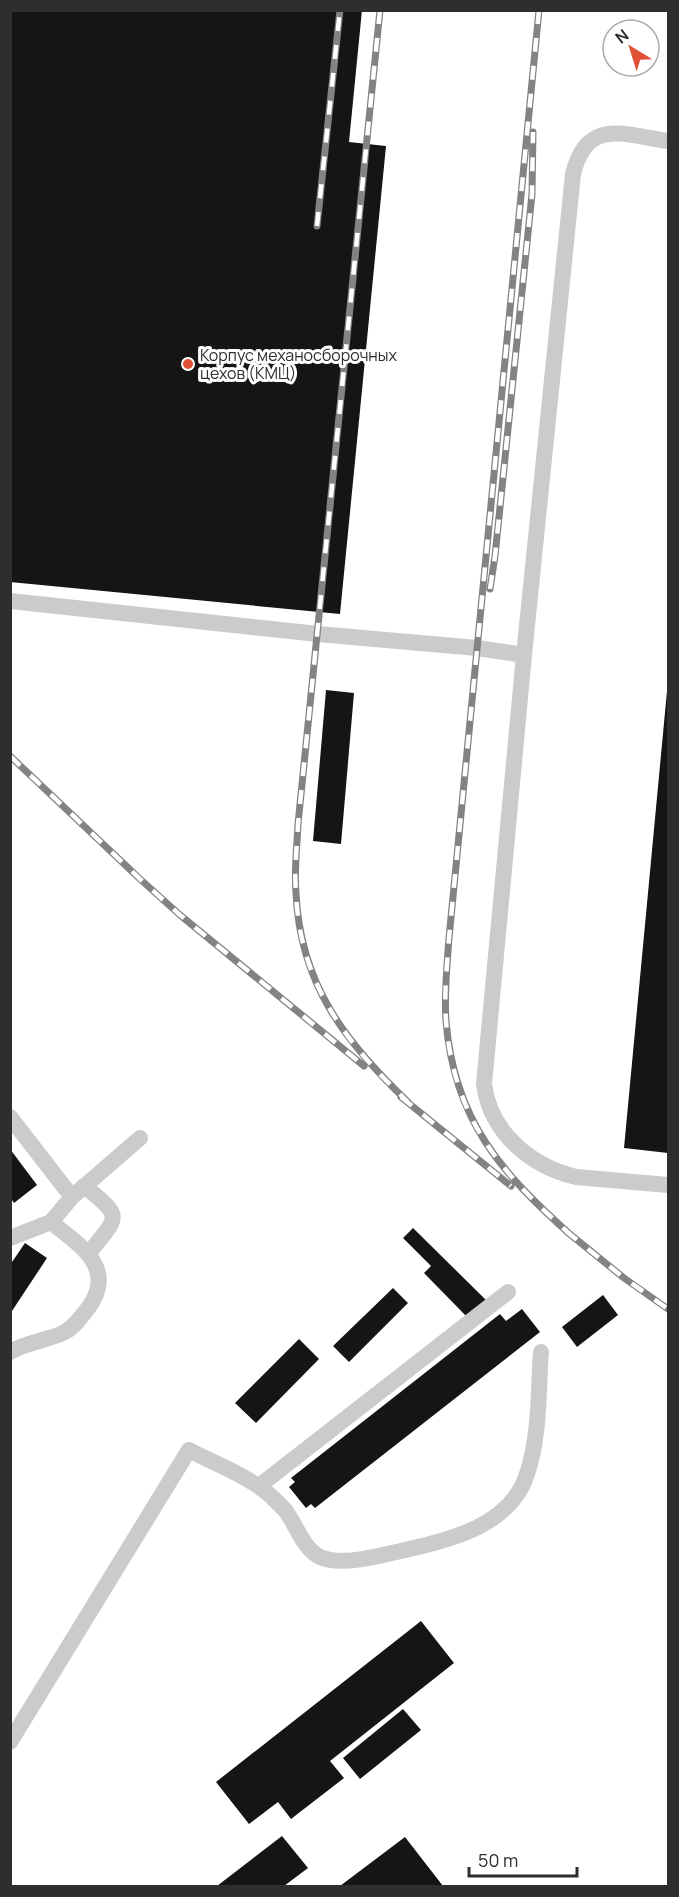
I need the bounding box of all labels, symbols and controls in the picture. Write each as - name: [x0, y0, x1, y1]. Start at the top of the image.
- north arrow: [601, 18, 661, 78]
- text: N: [610, 24, 633, 48]
- place label: Корпус механосборочных цехов (КМЦ): [200, 344, 398, 384]
- marker: Корпус механосборочных цехов (КМЦ): [181, 357, 195, 371]
- scale bar: [469, 1840, 577, 1878]
- text: 50 m: [478, 1848, 518, 1872]

